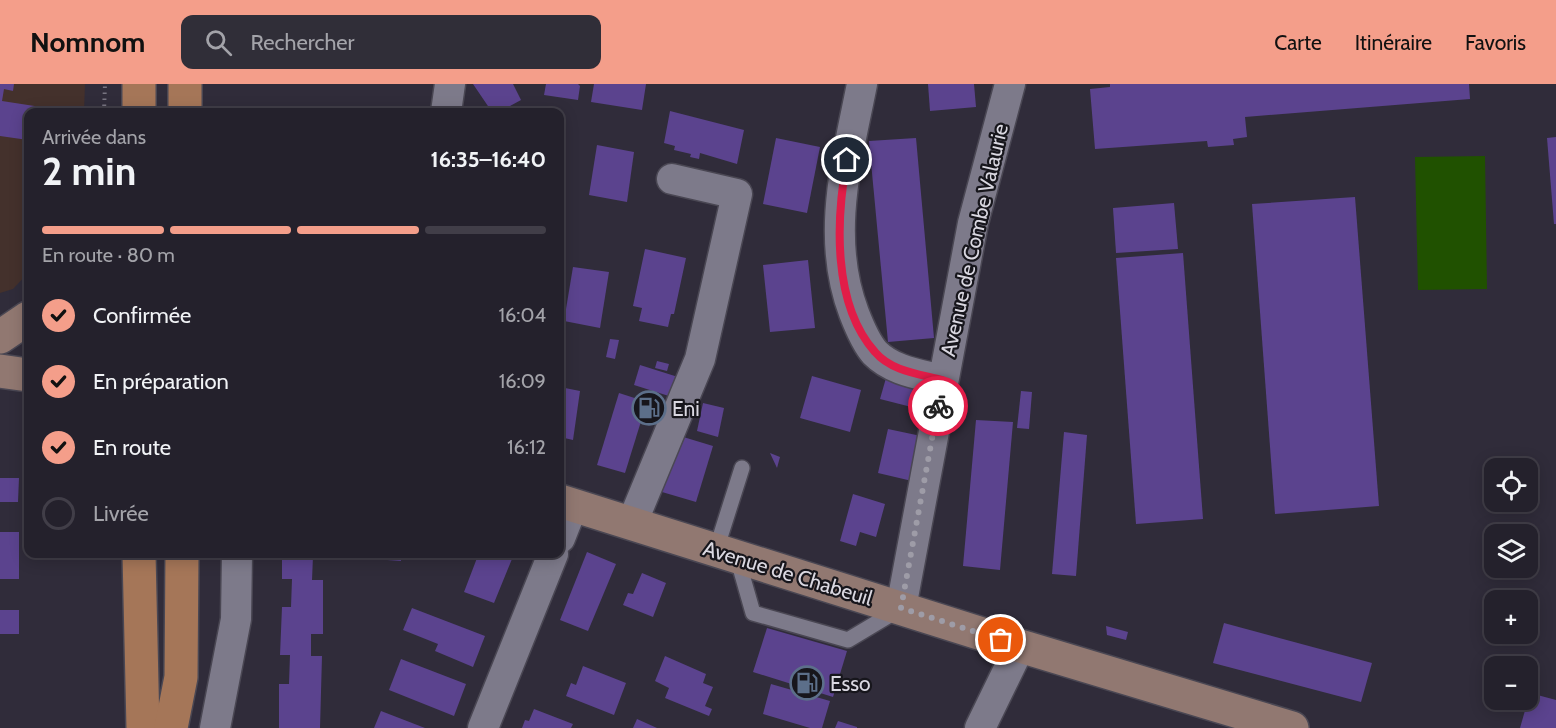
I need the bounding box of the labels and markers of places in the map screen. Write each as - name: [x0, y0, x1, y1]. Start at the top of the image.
- pin: [821, 134, 872, 185]
- fuel station icon: Eni: [631, 390, 667, 426]
- place label: Eni: [672, 396, 700, 421]
- pin: [975, 614, 1026, 665]
- fuel station icon: Esso: [789, 665, 825, 701]
- place label: Esso: [830, 671, 870, 696]

